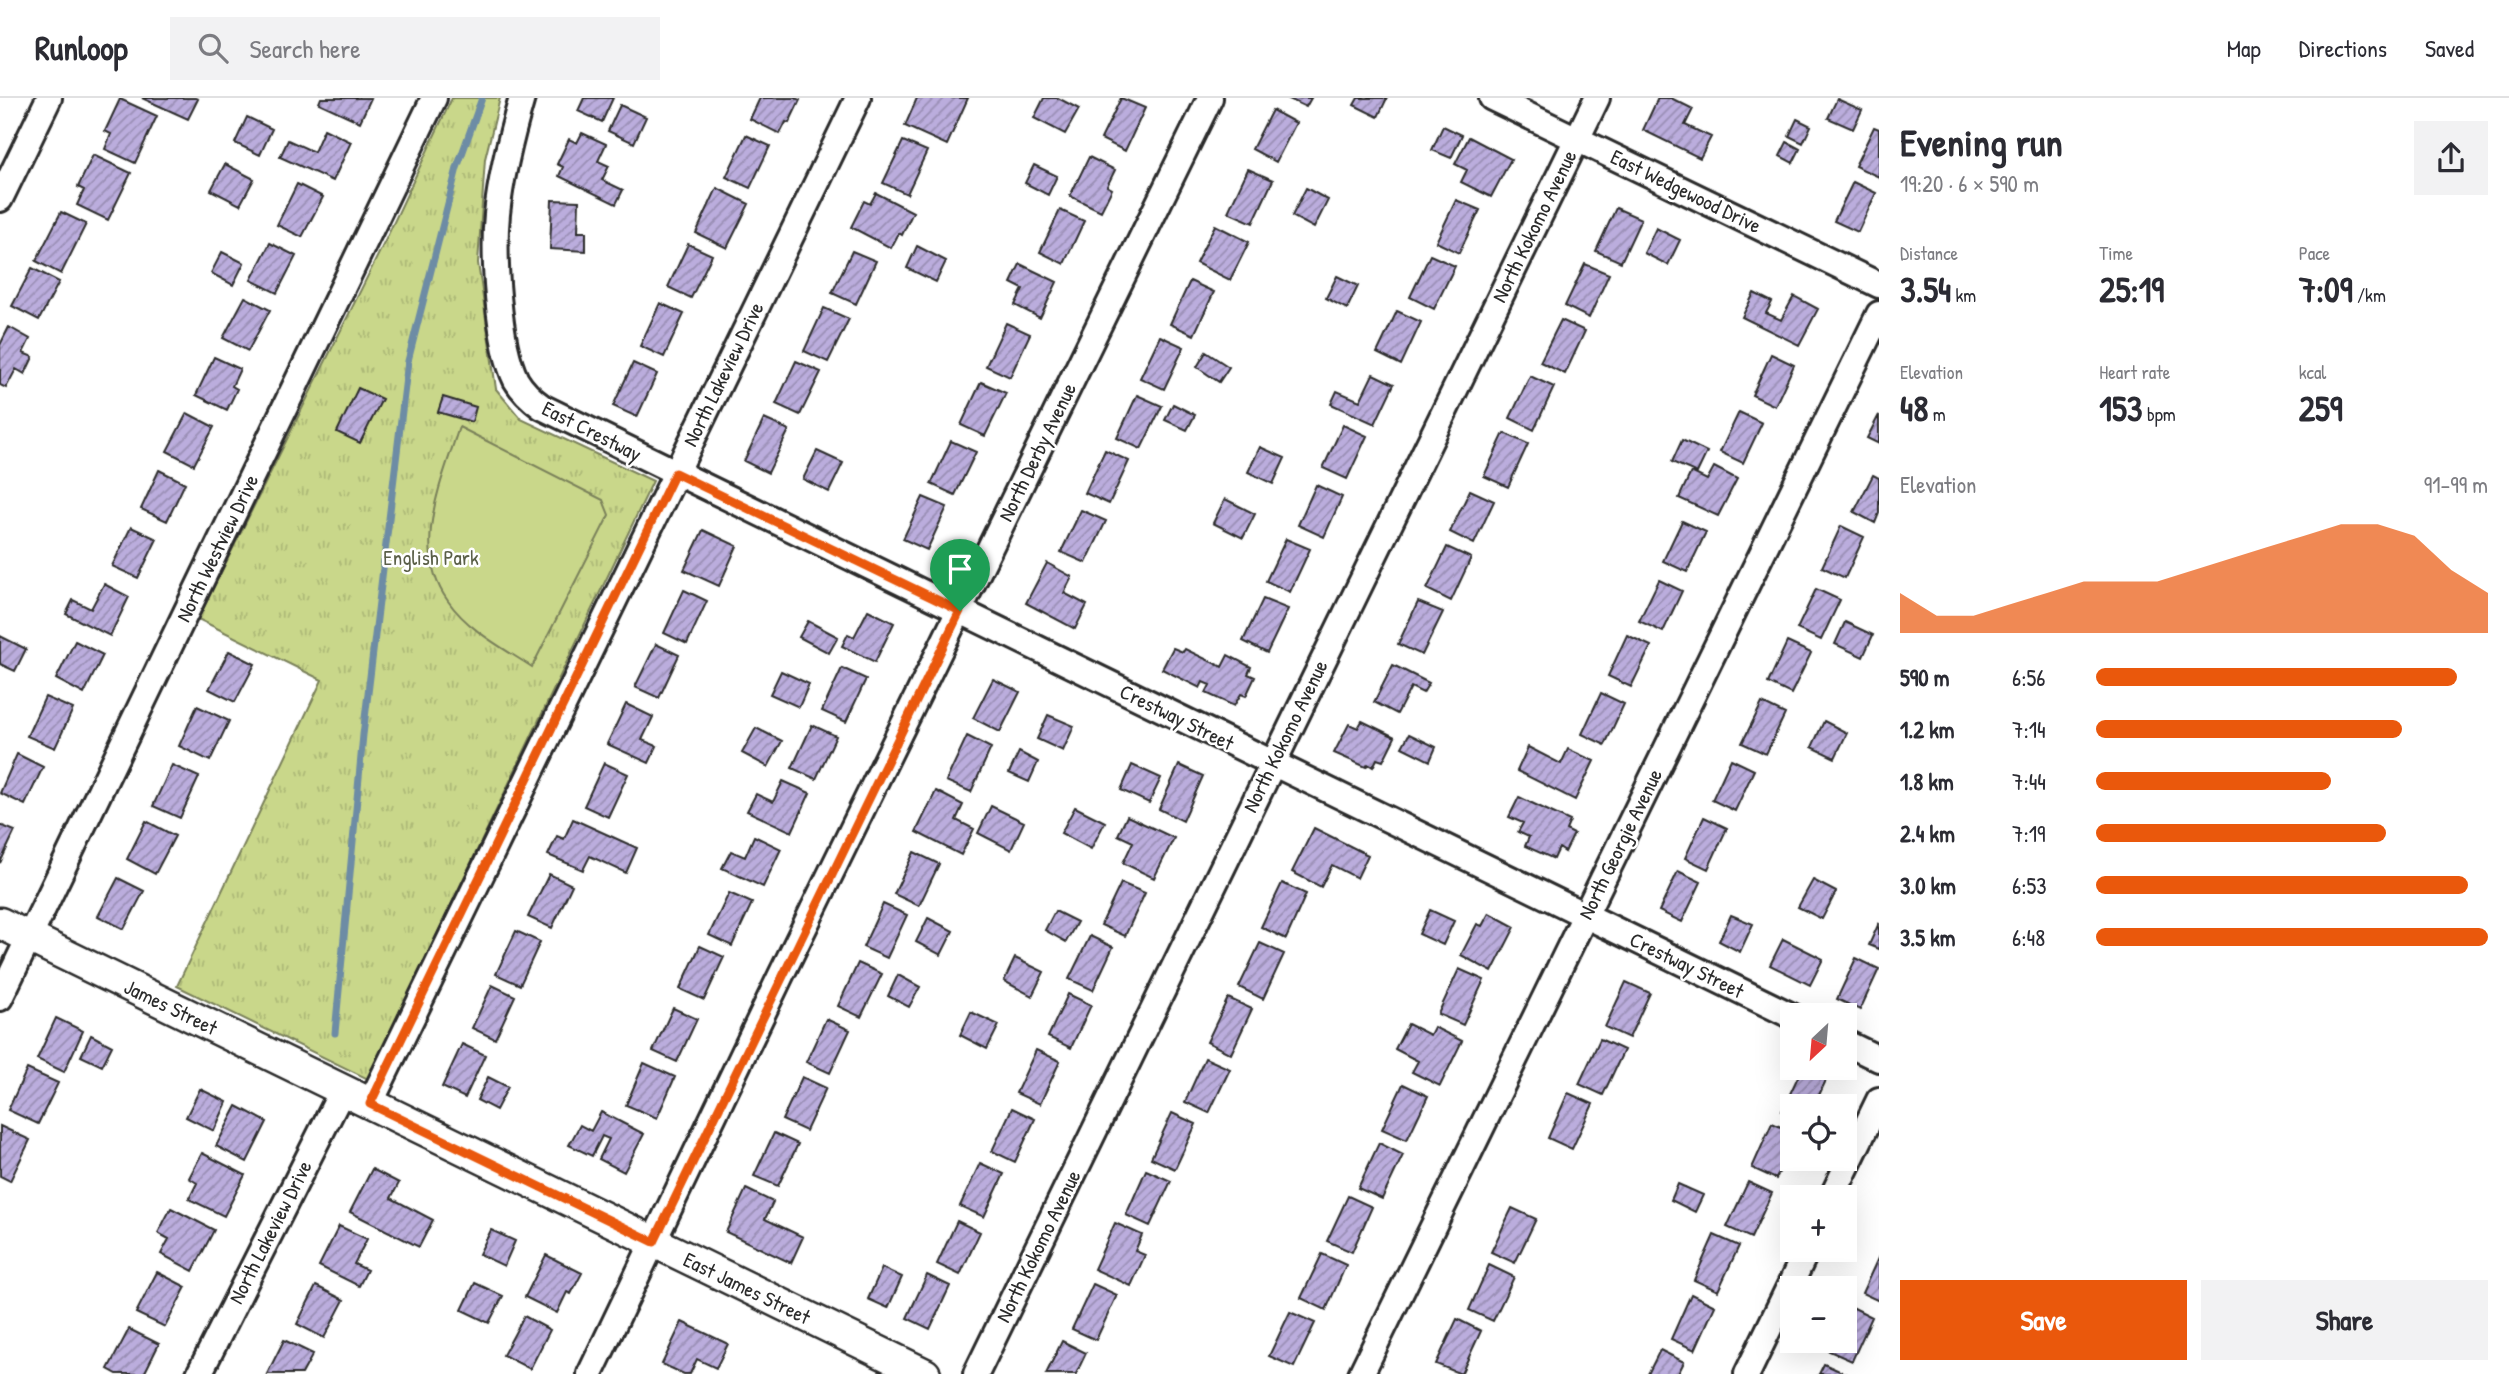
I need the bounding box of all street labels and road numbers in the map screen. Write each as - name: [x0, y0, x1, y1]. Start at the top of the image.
- street label: East Wedgewood Drive: [1606, 142, 1766, 240]
- street label: North Kokomo Avenue: [1485, 145, 1583, 307]
- street label: North Lakeview Drive: [676, 297, 770, 451]
- street label: North Derby Avenue: [991, 378, 1083, 526]
- street label: East Crestway: [537, 394, 647, 468]
- street label: North Westview Drive: [169, 469, 265, 627]
- street label: North Kokomo Avenue: [1236, 655, 1334, 817]
- street label: Crestway Street: [1115, 677, 1240, 758]
- street label: North Georgie Avenue: [1571, 764, 1669, 924]
- street label: Crestway Street: [1625, 925, 1750, 1006]
- street label: James Street: [120, 972, 223, 1042]
- street label: North Lakeview Drive: [221, 1155, 319, 1309]
- street label: North Kokomo Avenue: [989, 1165, 1087, 1327]
- street label: East James Street: [679, 1245, 816, 1332]

